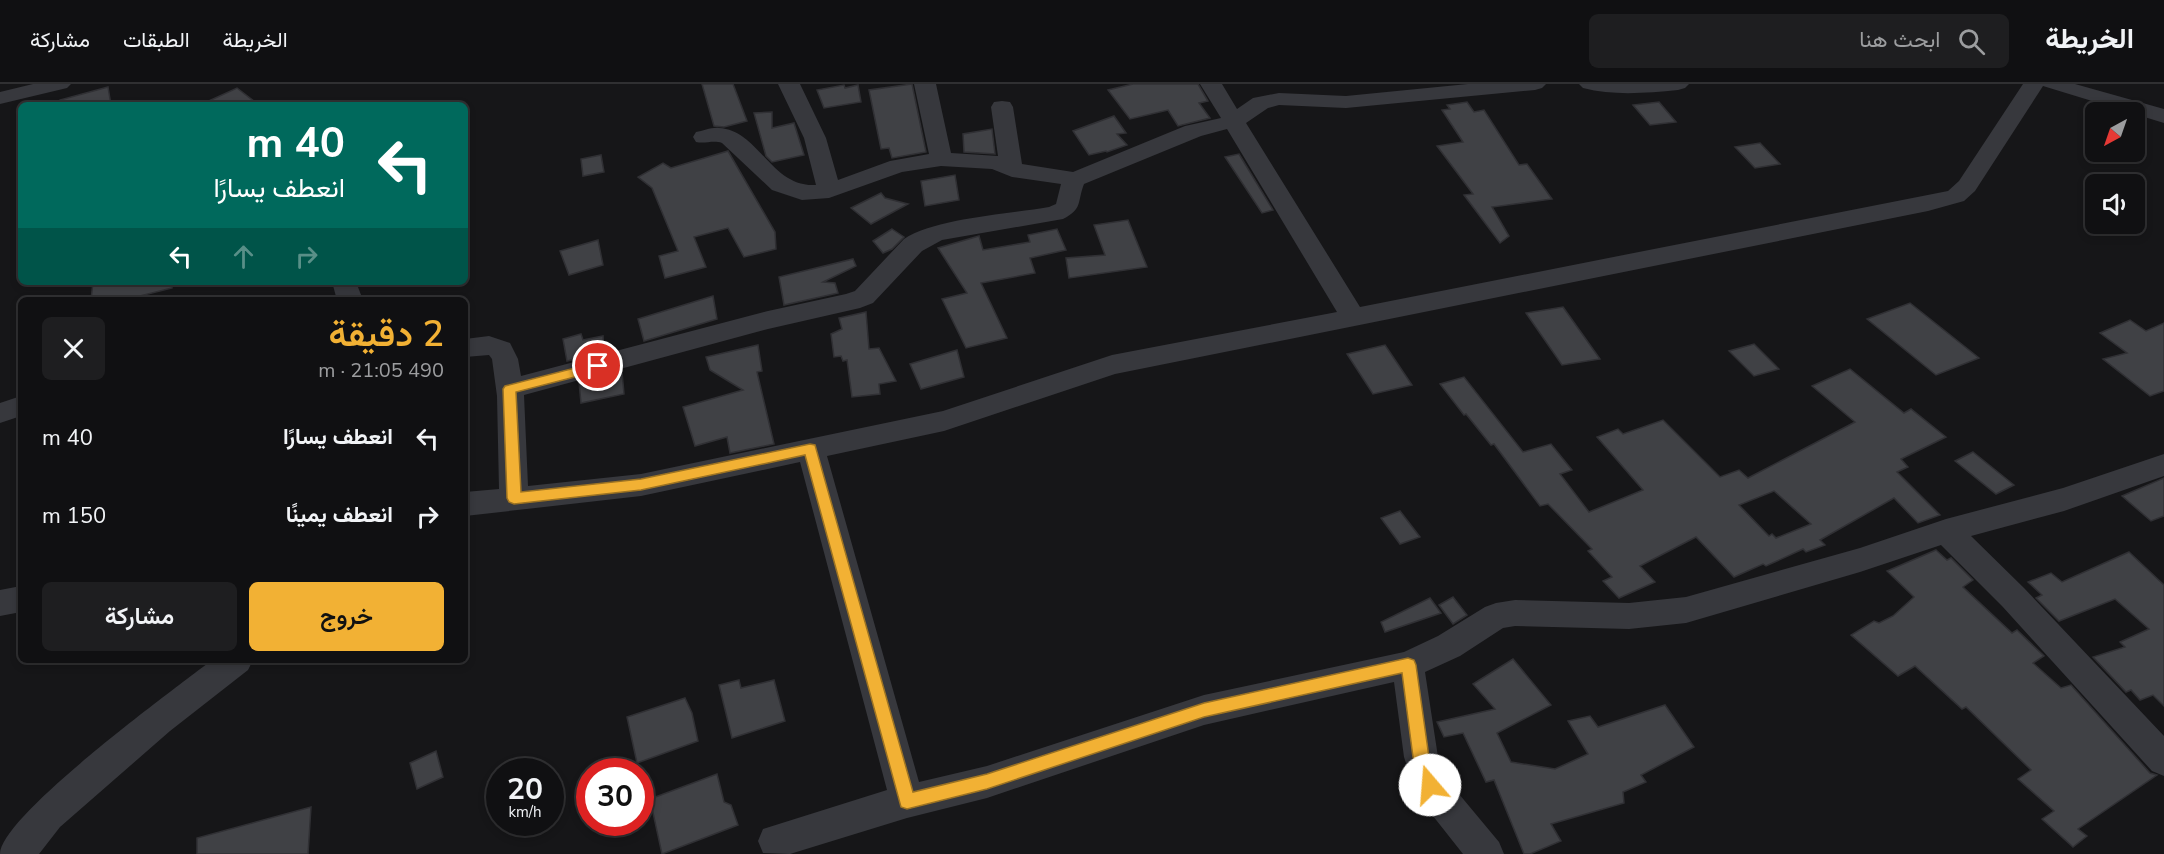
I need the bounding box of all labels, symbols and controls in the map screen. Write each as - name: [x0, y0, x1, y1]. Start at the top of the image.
- search box: [1589, 14, 2009, 68]
- text: الخريطة: [2045, 20, 2134, 58]
- text: ابحث هنا: [1859, 25, 1940, 55]
- icon: search: [1955, 25, 1988, 58]
- text: مشاركة: [30, 26, 90, 54]
- text: الطبقات: [123, 26, 190, 54]
- text: الخريطة: [223, 26, 288, 54]
- north arrow: [2085, 102, 2145, 162]
- map controls: [2085, 102, 2145, 234]
- text: 40 m: [246, 115, 345, 172]
- icon: left: [366, 126, 444, 204]
- text: انعطف يسارًا: [213, 170, 345, 207]
- button: sound: [2085, 174, 2145, 234]
- icon: left: [164, 240, 197, 273]
- icon: ahead: [227, 240, 260, 273]
- icon: right: [290, 240, 323, 273]
- text: 2 دقيقة: [328, 310, 444, 359]
- button: close: [42, 317, 105, 380]
- pin: [572, 340, 623, 391]
- icon: arrive: [581, 349, 614, 382]
- text: 490 m · 21:05: [318, 357, 444, 384]
- text: انعطف يسارًا: [283, 422, 393, 452]
- icon: left: [411, 422, 444, 455]
- text: 40 m: [42, 423, 93, 453]
- text: انعطف يمينًا: [286, 500, 393, 530]
- icon: right: [411, 500, 444, 533]
- text: 150 m: [42, 501, 106, 531]
- button: مشاركة: [42, 582, 237, 651]
- button: خروج: [249, 582, 444, 651]
- position arrow: [1398, 753, 1462, 817]
- speed limit sign: 30: [576, 758, 654, 836]
- text: 20: [507, 769, 543, 810]
- text: km/h: [508, 802, 542, 822]

